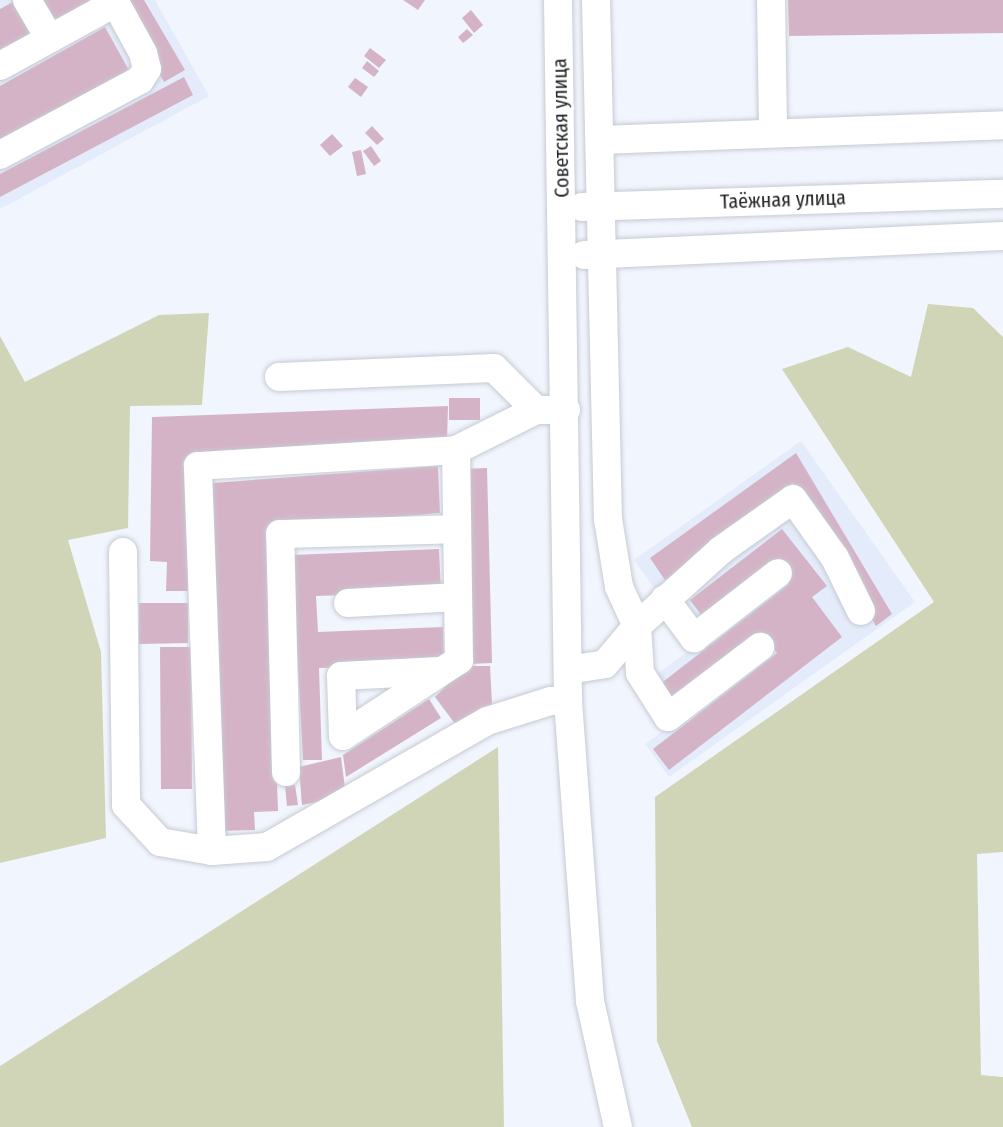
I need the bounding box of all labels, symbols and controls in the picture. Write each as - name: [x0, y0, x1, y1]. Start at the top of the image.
- street label: Советская улица: [548, 58, 574, 198]
- street label: Таёжная улица: [720, 186, 846, 214]

